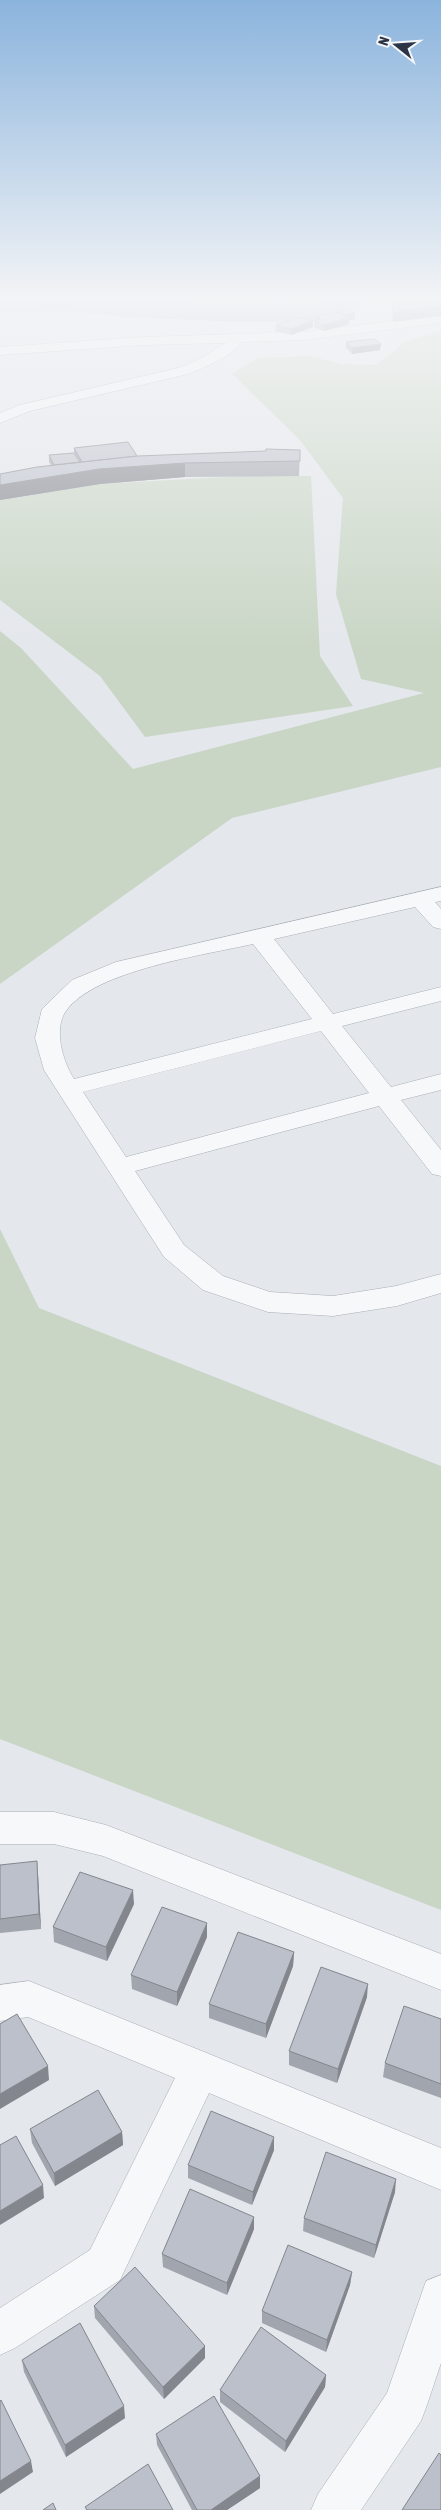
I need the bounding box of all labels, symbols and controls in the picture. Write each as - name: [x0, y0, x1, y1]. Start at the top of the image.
- north arrow: [371, 20, 421, 70]
- text: N: [375, 35, 392, 47]

